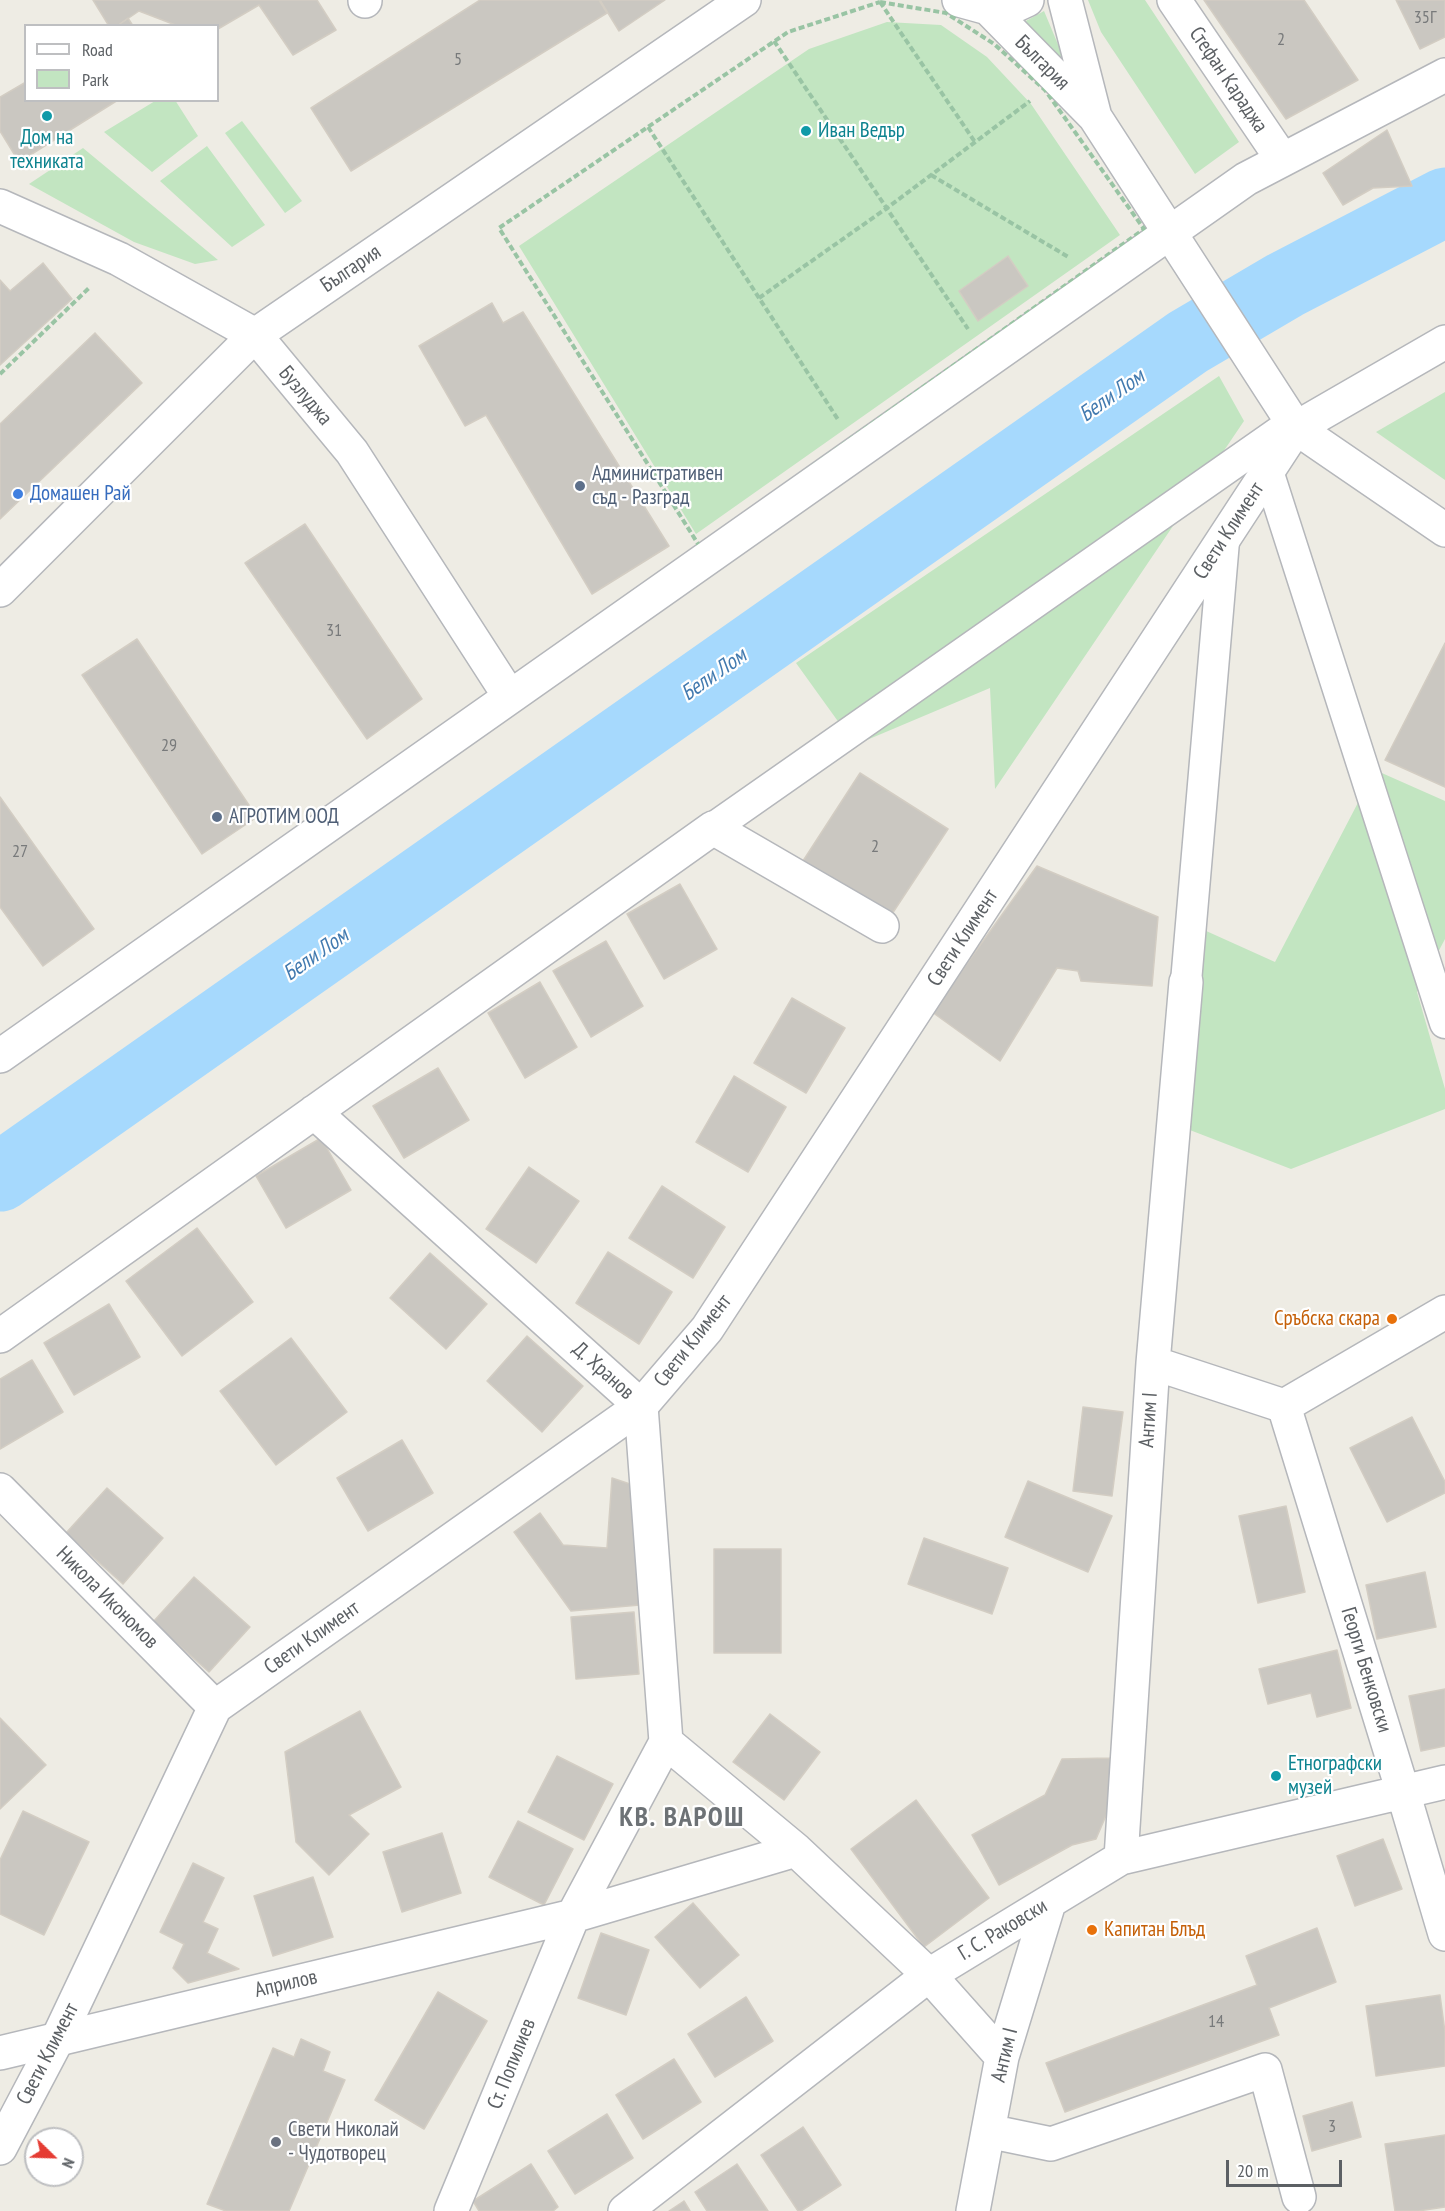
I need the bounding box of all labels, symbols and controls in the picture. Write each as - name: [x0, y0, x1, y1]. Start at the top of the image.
- house number: 35Г: [1414, 7, 1436, 29]
- street label: Стефан Караджа: [1183, 22, 1273, 138]
- legend: [24, 24, 219, 102]
- house number: 2: [1277, 29, 1285, 51]
- street label: България: [1009, 30, 1075, 96]
- text: Road: [82, 38, 113, 61]
- house number: 5: [454, 49, 462, 71]
- text: Park: [82, 68, 109, 91]
- marker: Дом на техниката: [40, 109, 54, 123]
- place label: Иван Ведър: [818, 118, 905, 144]
- marker: Иван Ведър: [799, 124, 813, 138]
- place label: Дом на техниката: [10, 125, 84, 175]
- street label: България: [316, 240, 386, 298]
- street label: Бузлуджа: [273, 361, 337, 431]
- water label: Бели Лом: [1074, 364, 1150, 428]
- place label: Административен съд - Разград: [592, 461, 723, 511]
- street label: Свети Климент: [1188, 478, 1270, 584]
- marker: Административен съд - Разград: [573, 479, 587, 493]
- place label: Домашен Рай: [30, 481, 131, 507]
- marker: Домашен Рай: [11, 487, 25, 501]
- house number: 31: [326, 620, 342, 642]
- water label: Бели Лом: [676, 643, 752, 707]
- house number: 29: [161, 735, 177, 757]
- place label: АГРОТИМ ООД: [229, 804, 339, 830]
- marker: АГРОТИМ ООД: [210, 810, 224, 824]
- house number: 2: [871, 836, 879, 858]
- house number: 27: [12, 841, 28, 863]
- street label: Свети Климент: [922, 885, 1004, 991]
- water label: Бели Лом: [278, 923, 354, 987]
- street label: Свети Климент: [649, 1290, 737, 1392]
- place label: Сръбска скара: [1274, 1306, 1380, 1332]
- marker: Сръбска скара: [1385, 1312, 1399, 1326]
- street label: Д. Хранов: [567, 1337, 639, 1405]
- street label: Антим I: [1135, 1392, 1163, 1448]
- street label: Никола Икономов: [51, 1542, 163, 1654]
- street label: Свети Климент: [259, 1596, 365, 1680]
- street label: Георги Бенковски: [1335, 1604, 1397, 1736]
- place label: Етнографски музей: [1288, 1751, 1382, 1801]
- marker: Етнографски музей: [1269, 1769, 1283, 1783]
- district label: КВ. ВАРОШ: [619, 1802, 745, 1834]
- street label: Г. С. Раковски: [954, 1894, 1052, 1966]
- place label: Капитан Блъд: [1104, 1917, 1205, 1943]
- marker: Капитан Блъд: [1085, 1923, 1099, 1937]
- street label: Априлов: [252, 1965, 320, 2003]
- street label: Свети Климент: [12, 1999, 84, 2109]
- house number: 14: [1208, 2011, 1224, 2033]
- street label: Ст. Попилиев: [482, 2015, 542, 2113]
- street label: Антим I: [986, 2025, 1024, 2085]
- house number: 3: [1328, 2116, 1336, 2138]
- place label: Свети Николай - Чудотворец: [288, 2117, 399, 2167]
- north arrow: [24, 2127, 84, 2187]
- marker: Свети Николай - Чудотворец: [269, 2135, 283, 2149]
- scale bar: [1229, 2148, 1344, 2186]
- text: N: [58, 2155, 80, 2171]
- text: 20 m: [1237, 2159, 1269, 2182]

